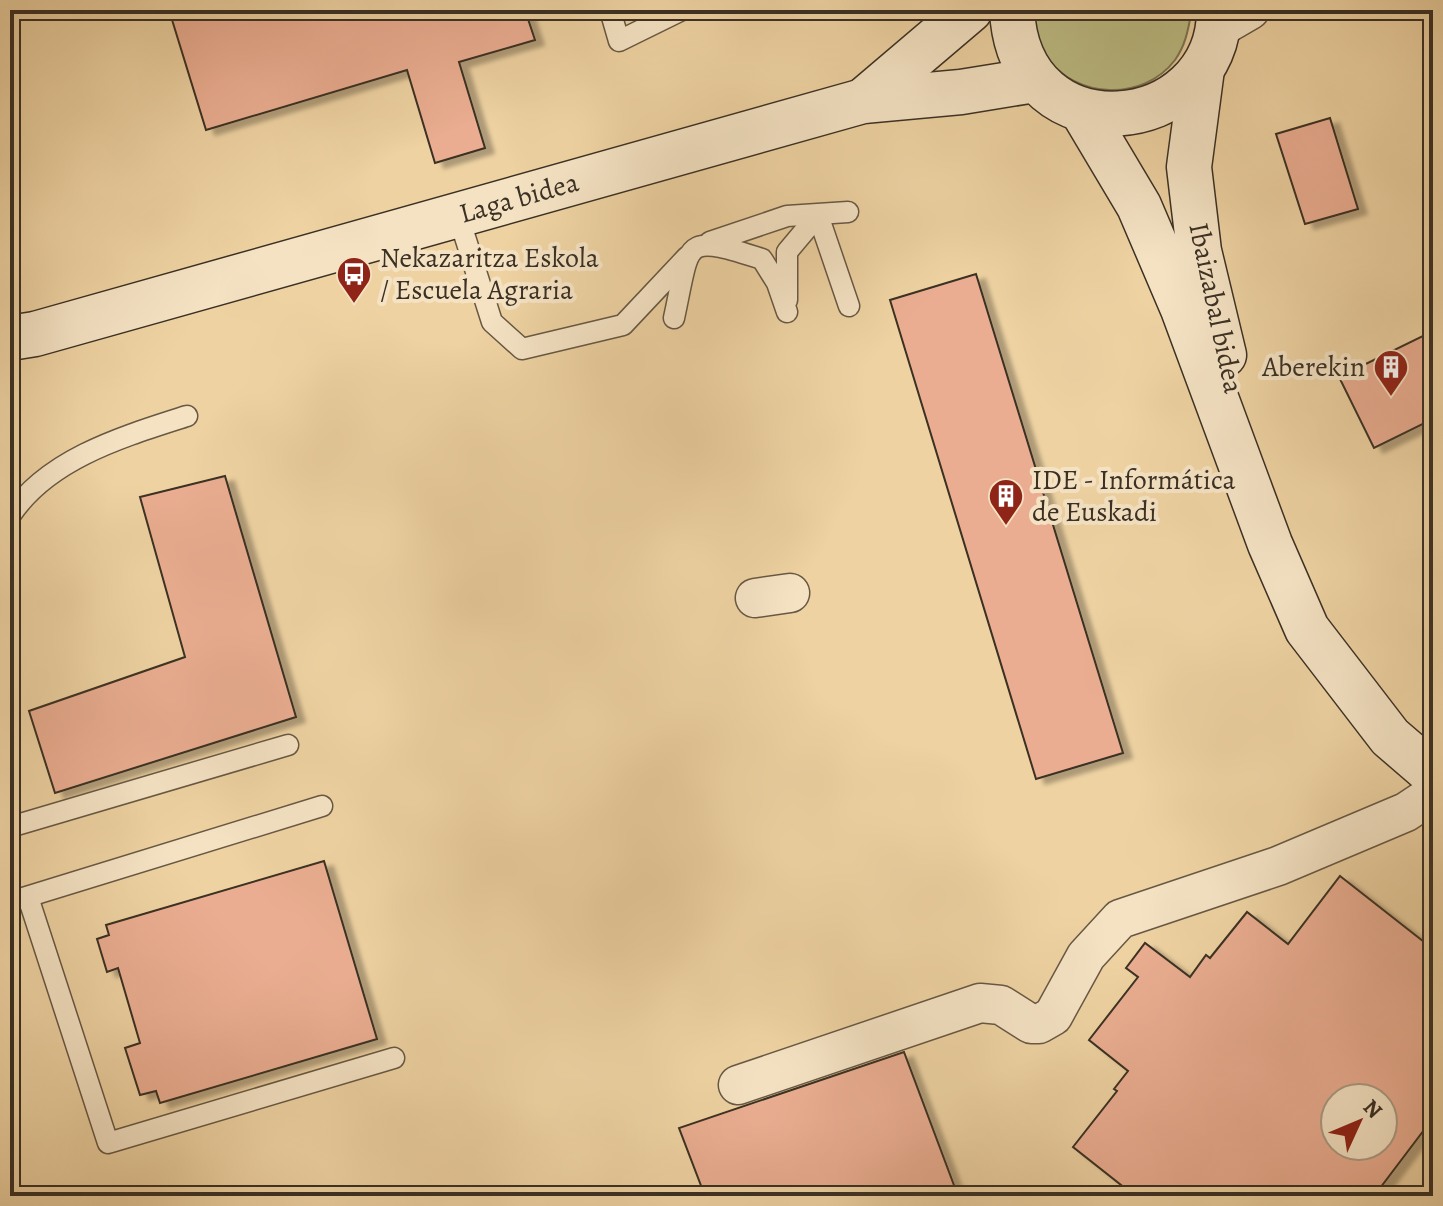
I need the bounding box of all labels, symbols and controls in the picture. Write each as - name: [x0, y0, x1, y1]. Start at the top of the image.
- street label: Laga bidea: [455, 163, 583, 233]
- street label: Ibaizabal bidea: [1179, 219, 1253, 397]
- place label: Nekazaritza Eskola / Escuela Agraria: [380, 239, 599, 309]
- bus stop icon: Nekazaritza Eskola / Escuela Agraria: [335, 255, 373, 305]
- place label: Aberekin: [1261, 348, 1365, 386]
- building icon: Aberekin: [1372, 348, 1410, 398]
- place label: IDE - Informática de Euskadi: [1032, 461, 1236, 531]
- building icon: IDE - Informática de Euskadi: [987, 477, 1025, 527]
- north arrow: [1319, 1082, 1399, 1162]
- text: N: [1356, 1093, 1389, 1125]

